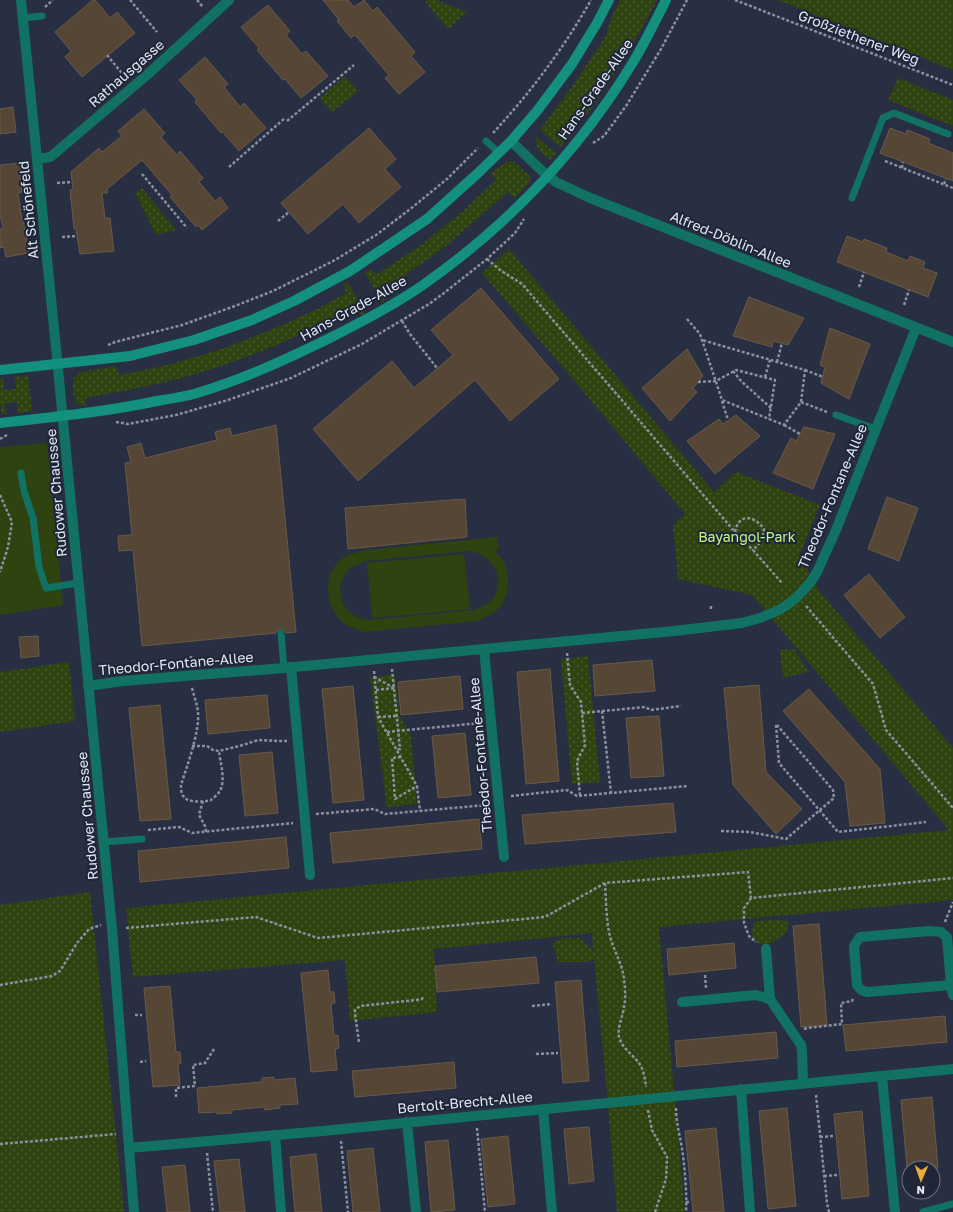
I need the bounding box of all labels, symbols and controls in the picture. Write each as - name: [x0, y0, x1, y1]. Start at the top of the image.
- street label: Großziethener Weg: [796, 6, 922, 68]
- street label: Hans-Grade-Allee: [554, 35, 636, 143]
- street label: Rathausgasse: [85, 36, 167, 110]
- street label: Alt Schönefeld: [14, 160, 42, 260]
- street label: Alfred-Döblin-Allee: [668, 207, 794, 271]
- street label: Hans-Grade-Allee: [297, 272, 409, 344]
- street label: Theodor-Fontane-Allee: [794, 421, 870, 571]
- street label: Rudower Chaussee: [42, 428, 70, 558]
- park label: Bayangol-Park: [698, 528, 796, 545]
- street label: Theodor-Fontane-Allee: [98, 648, 254, 678]
- street label: Theodor-Fontane-Allee: [465, 677, 495, 833]
- street label: Rudower Chaussee: [73, 751, 101, 881]
- street label: Bertolt-Brecht-Allee: [397, 1088, 533, 1116]
- north arrow: [901, 1160, 941, 1200]
- text: N: [916, 1184, 925, 1197]

